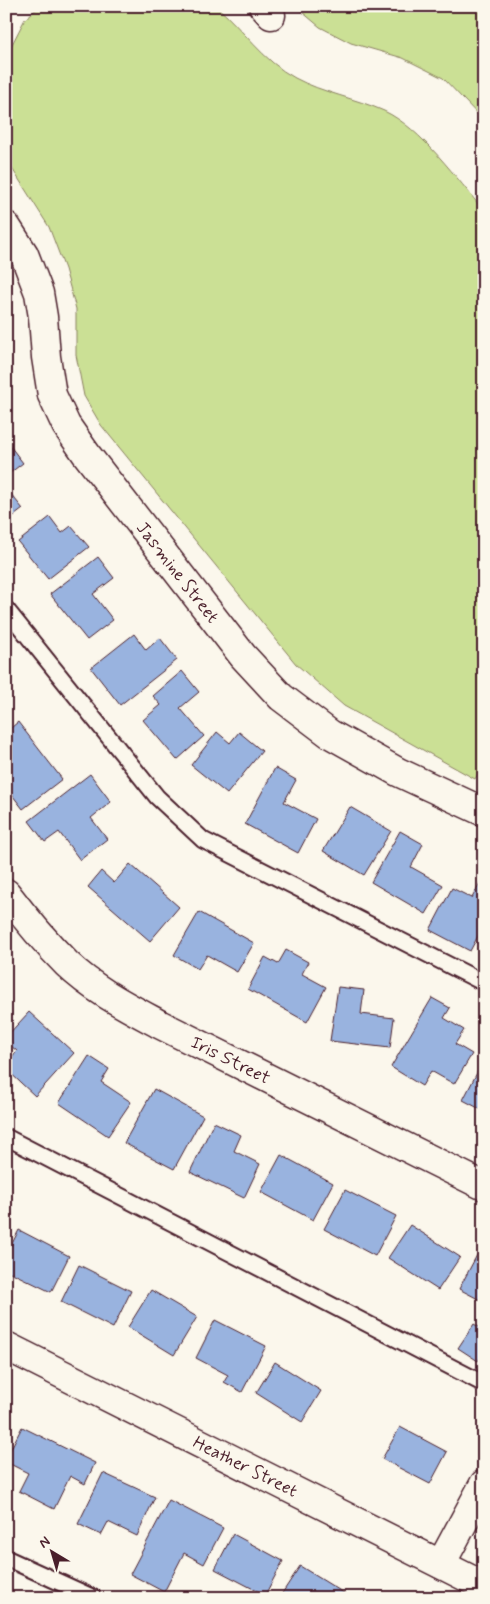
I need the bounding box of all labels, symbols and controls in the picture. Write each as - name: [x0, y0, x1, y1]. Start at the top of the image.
- street label: Jasmine Street: [130, 517, 224, 629]
- street label: Iris Street: [186, 1031, 274, 1091]
- street label: Heather Street: [189, 1431, 302, 1504]
- north arrow: [28, 1526, 78, 1576]
- text: N: [35, 1533, 54, 1553]

